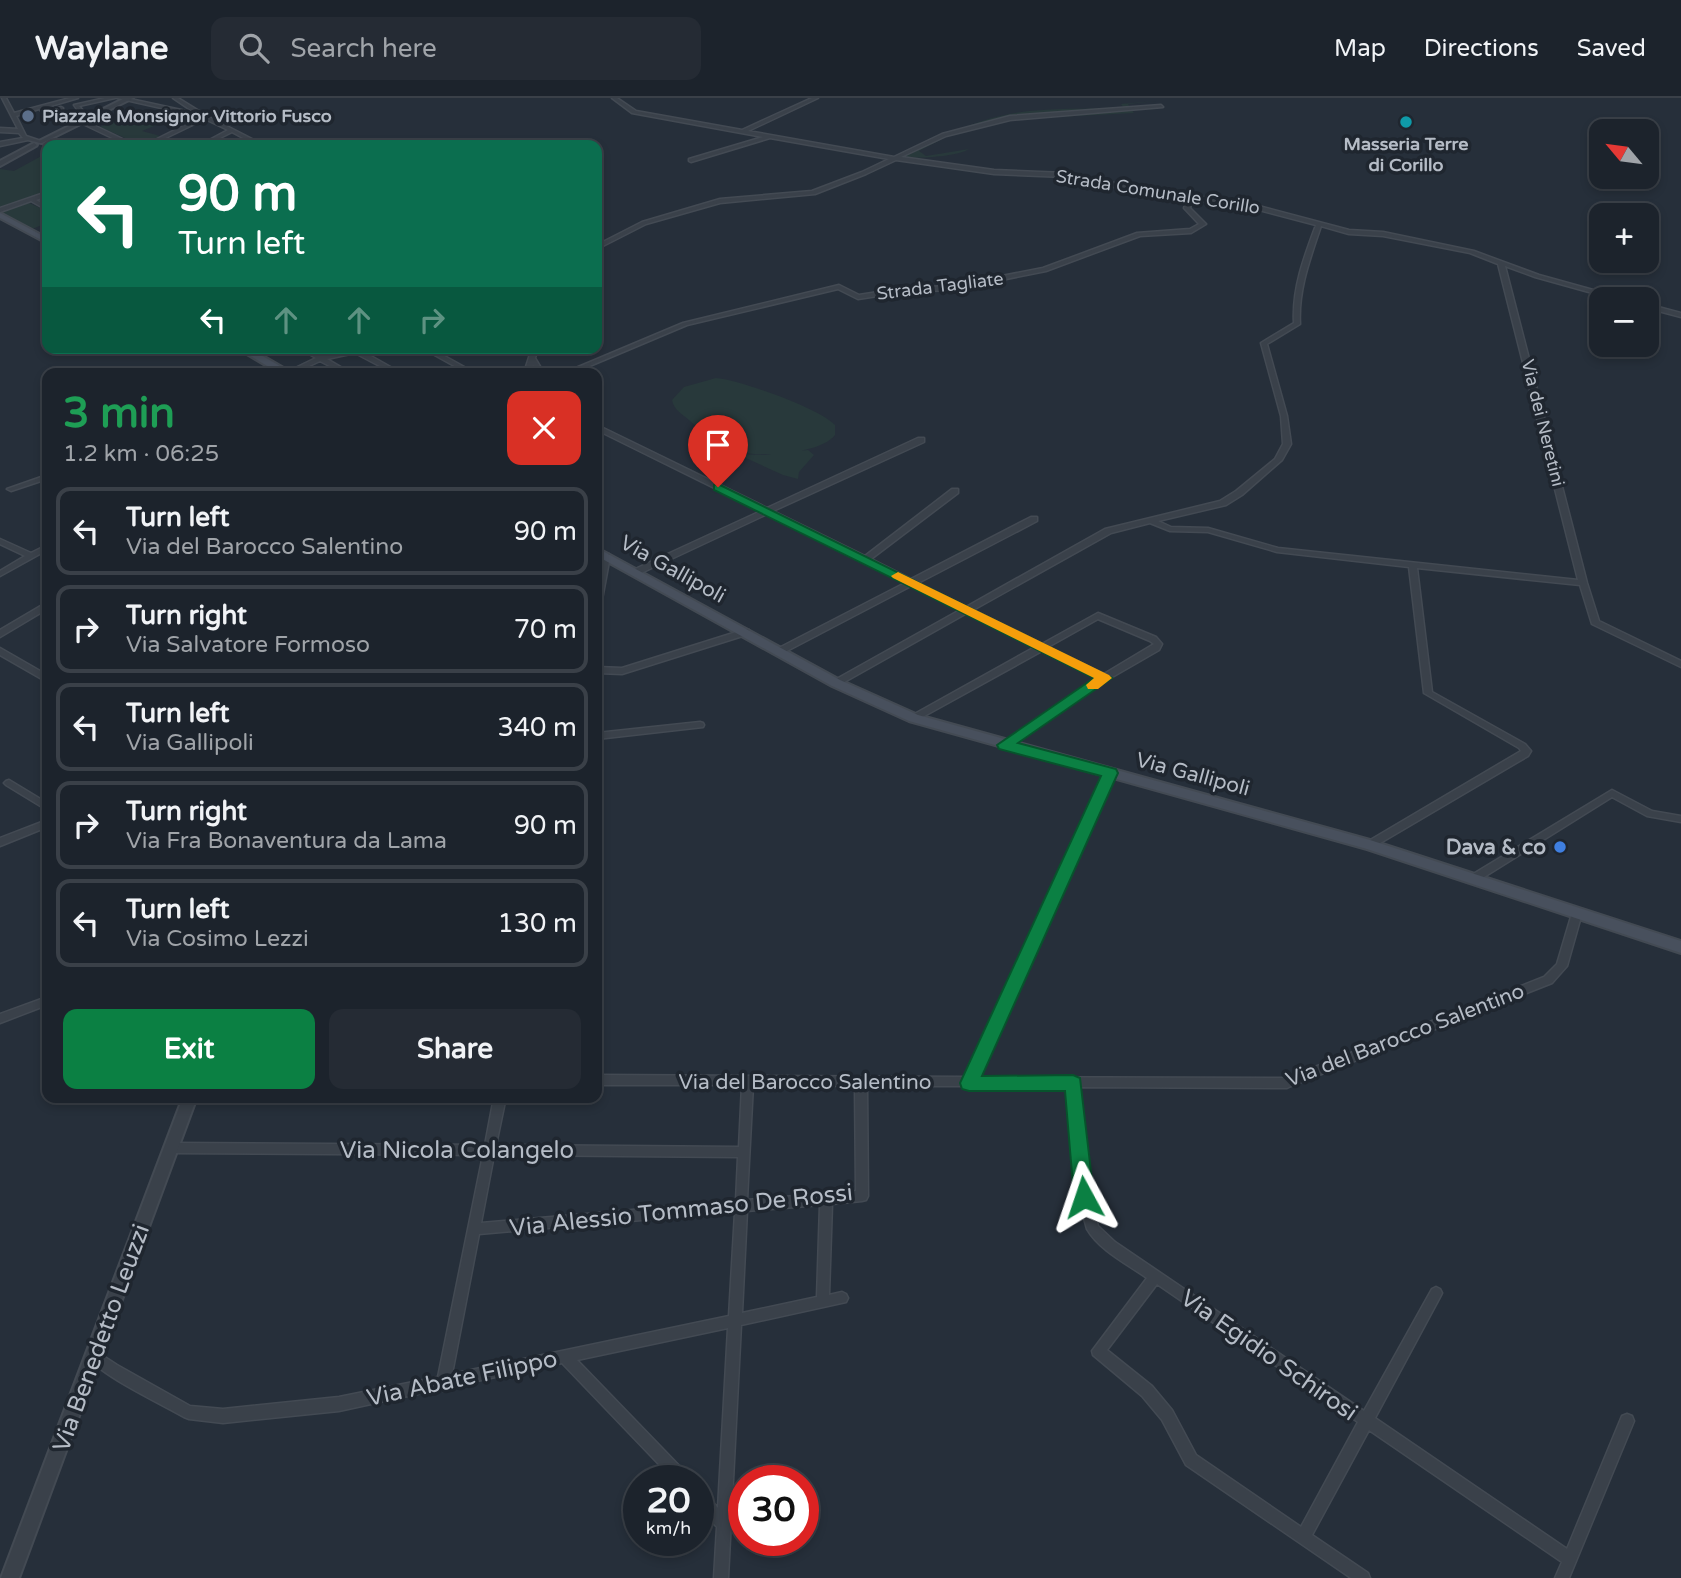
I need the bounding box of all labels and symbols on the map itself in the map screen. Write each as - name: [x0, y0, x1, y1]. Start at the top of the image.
- place label: Piazzale Monsignor Vittorio Fusco: [42, 105, 332, 127]
- marker: Piazzale Monsignor Vittorio Fusco: [20, 108, 36, 124]
- marker: Masseria Terre di Corillo: [1398, 114, 1414, 130]
- north arrow: [1589, 119, 1659, 189]
- place label: Masseria Terre di Corillo: [1344, 133, 1468, 176]
- street label: Strada Comunale Corillo: [1054, 165, 1262, 219]
- street label: Strada Tagliate: [875, 267, 1005, 305]
- street label: Via dei Neretini: [1517, 357, 1569, 489]
- pin: [688, 415, 748, 487]
- street label: Via Gallipoli: [616, 530, 730, 609]
- street label: Via Gallipoli: [1133, 747, 1252, 802]
- place label: Dava & co: [1446, 835, 1546, 860]
- marker: Dava & co: [1552, 839, 1568, 855]
- street label: Via del Barocco Salentino: [1283, 978, 1528, 1093]
- street label: Via del Barocco Salentino: [678, 1070, 932, 1095]
- street label: Via Nicola Colangelo: [340, 1136, 574, 1165]
- position arrow: [1047, 1160, 1121, 1234]
- street label: Via Alessio Tommaso De Rossi: [508, 1178, 854, 1243]
- street label: Via Benedetto Leuzzi: [47, 1220, 156, 1456]
- street label: Via Egidio Schirosi: [1175, 1284, 1363, 1427]
- street label: Via Abate Filippo: [364, 1344, 560, 1413]
- speed limit sign: 30: [728, 1465, 819, 1556]

